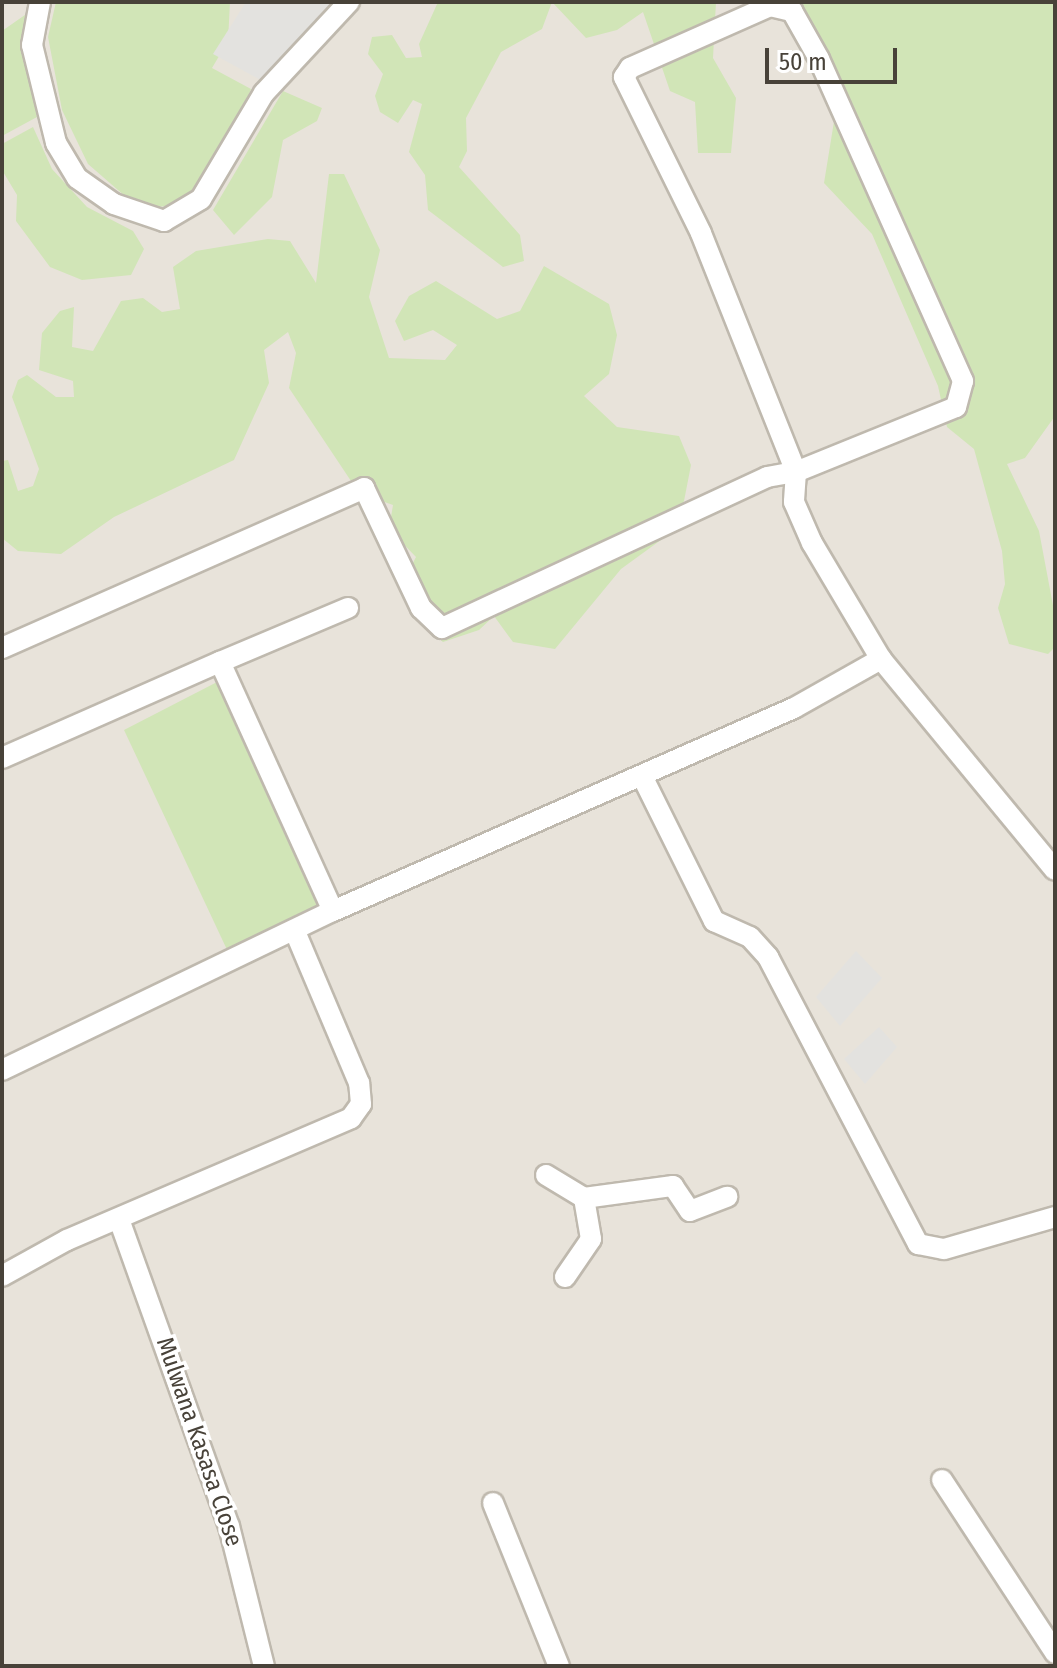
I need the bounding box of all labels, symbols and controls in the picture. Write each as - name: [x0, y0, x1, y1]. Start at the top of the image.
- scale bar: [769, 32, 901, 82]
- text: 50 m: [779, 48, 827, 76]
- street label: Mulwana Kasasa Close: [150, 1334, 248, 1550]

